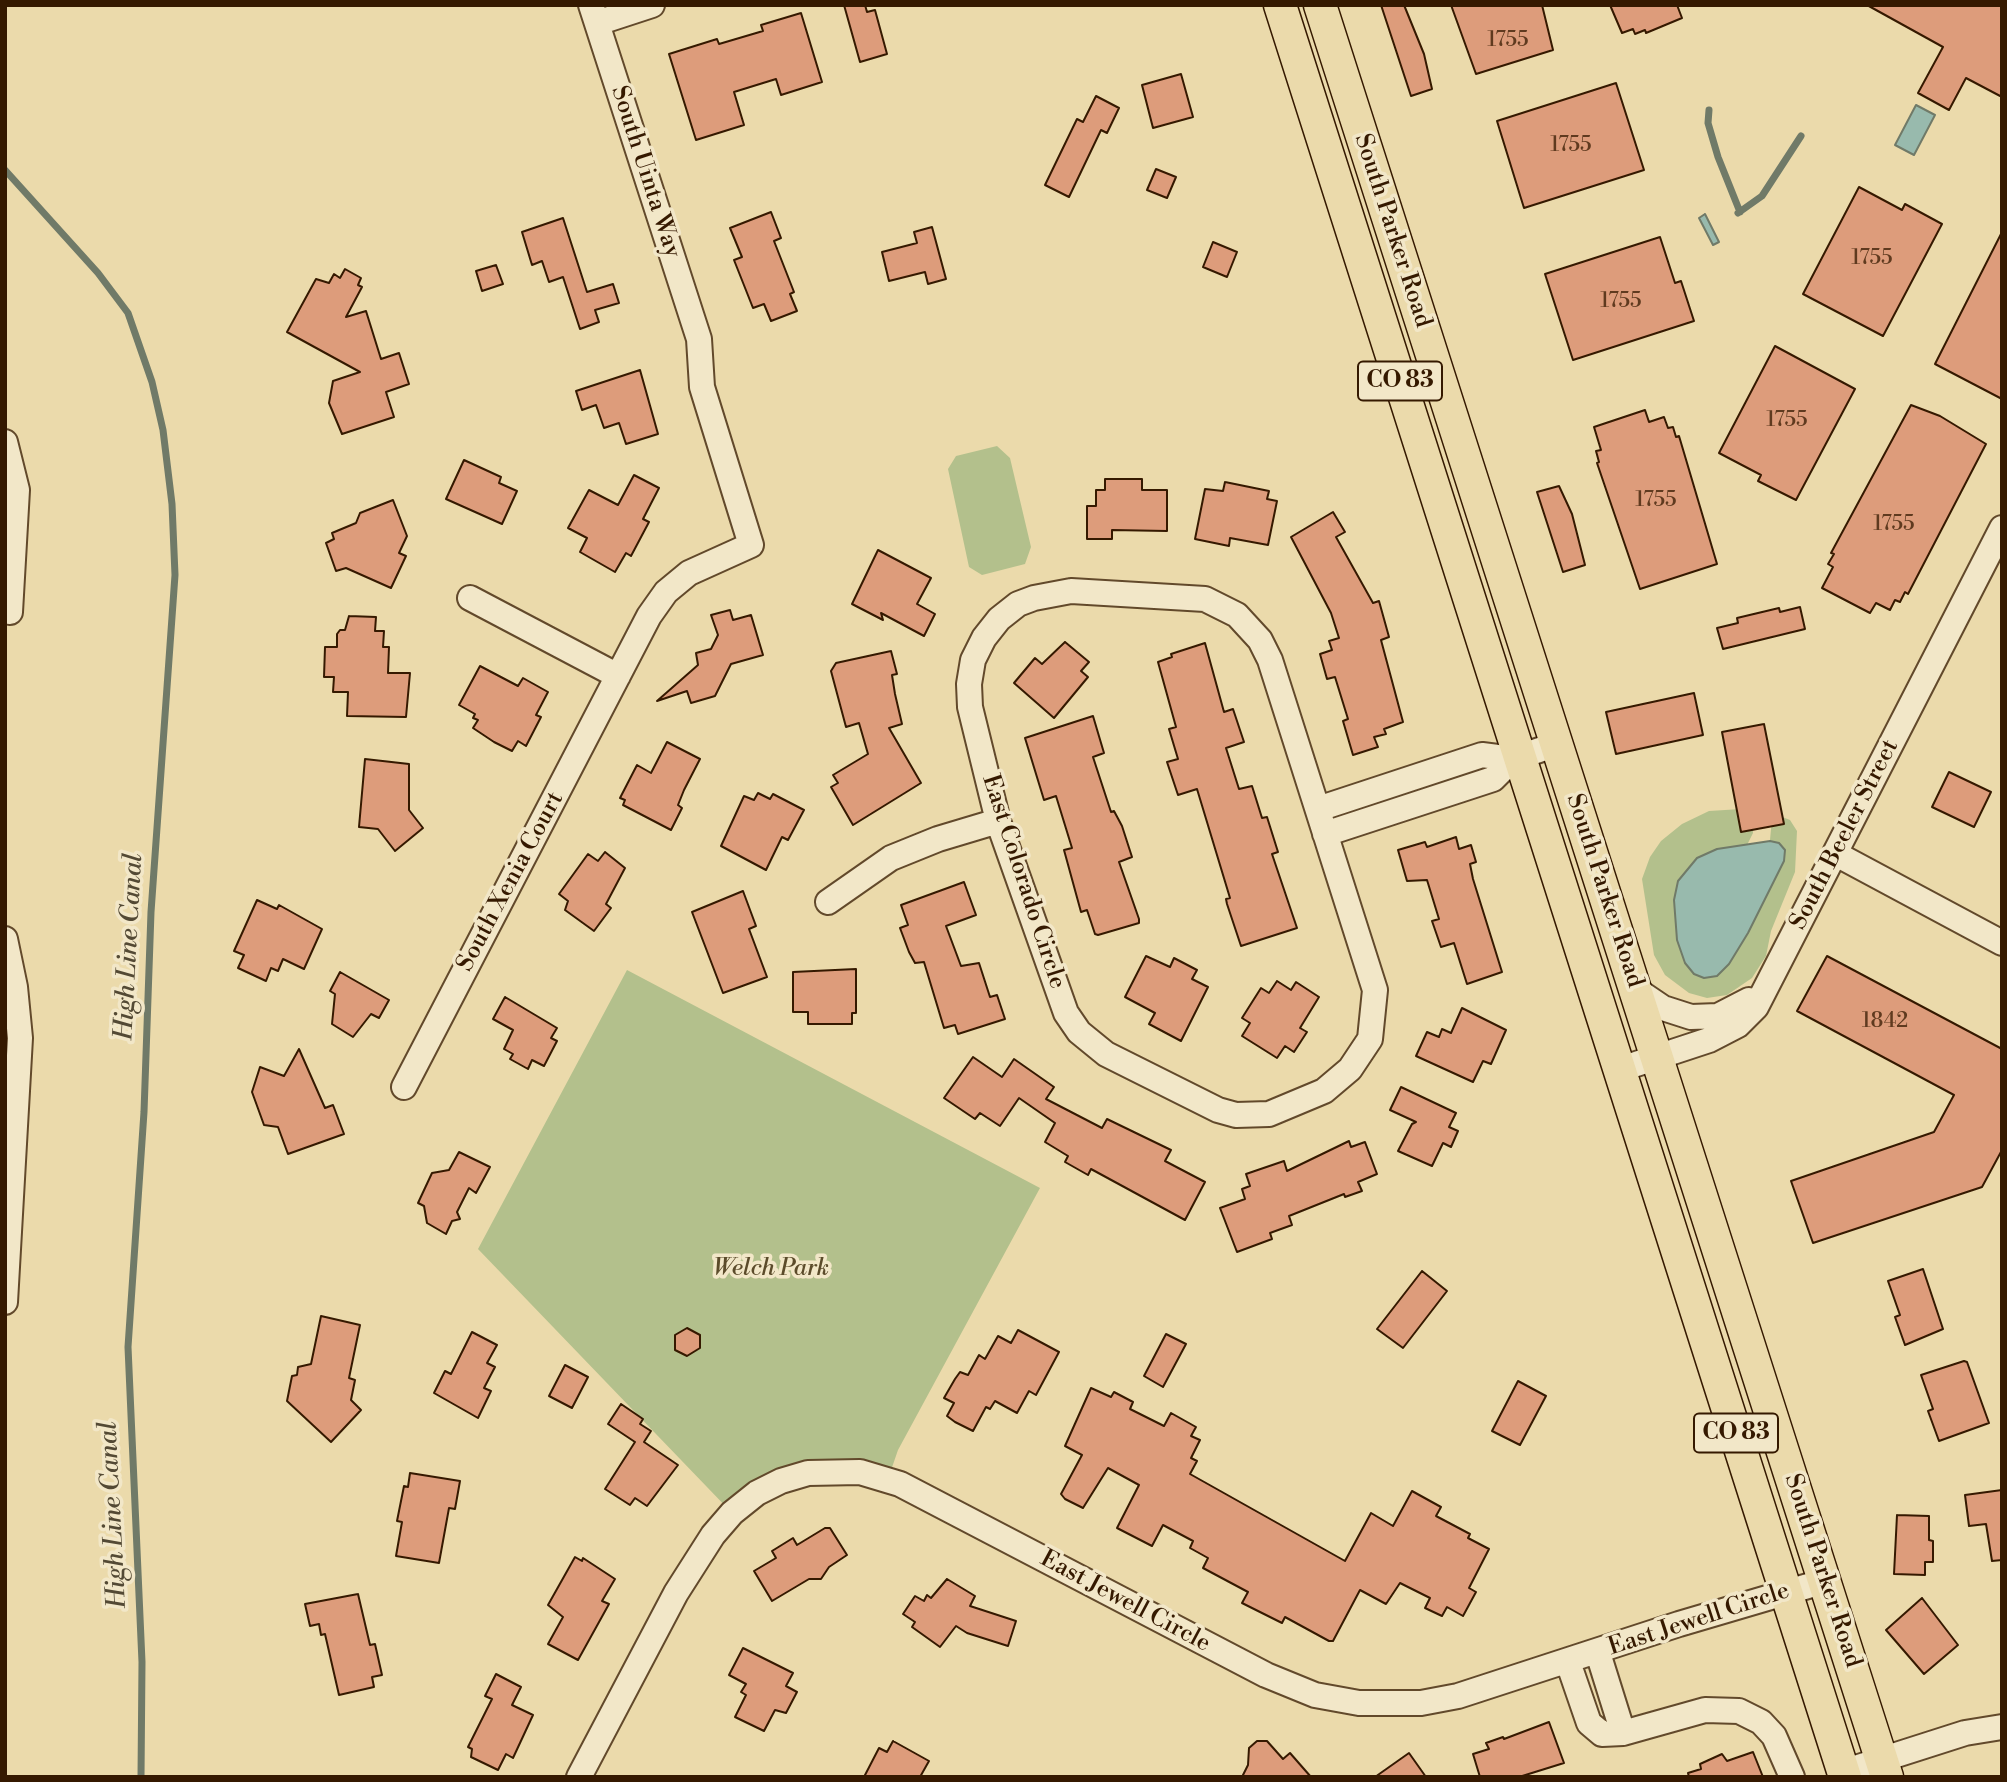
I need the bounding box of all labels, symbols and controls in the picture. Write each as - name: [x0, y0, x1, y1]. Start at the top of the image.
- house number: 1755: [1487, 28, 1529, 54]
- street label: South Uinta Way: [604, 83, 686, 261]
- street label: South Parker Road: [1347, 131, 1437, 331]
- house number: 1755: [1550, 133, 1592, 159]
- house number: 1755: [1851, 246, 1893, 272]
- house number: 1755: [1600, 289, 1642, 315]
- road number: CO 83: [1358, 362, 1442, 400]
- house number: 1755: [1766, 408, 1808, 434]
- house number: 1755: [1635, 488, 1677, 514]
- house number: 1755: [1873, 512, 1915, 538]
- street label: South Beeler Street: [1785, 735, 1905, 935]
- street label: East Colorado Circle: [975, 771, 1071, 993]
- street label: South Xenia Court: [451, 787, 571, 977]
- street label: South Parker Road: [1559, 791, 1649, 991]
- water label: High Line Canal: [110, 853, 150, 1041]
- house number: 1842: [1862, 1009, 1908, 1035]
- park label: Welch Park: [713, 1255, 829, 1283]
- road number: CO 83: [1694, 1414, 1778, 1452]
- water label: High Line Canal: [94, 1421, 134, 1609]
- street label: South Parker Road: [1777, 1471, 1867, 1671]
- street label: East Jewell Circle: [1035, 1545, 1215, 1659]
- street label: East Jewell Circle: [1605, 1577, 1793, 1663]

